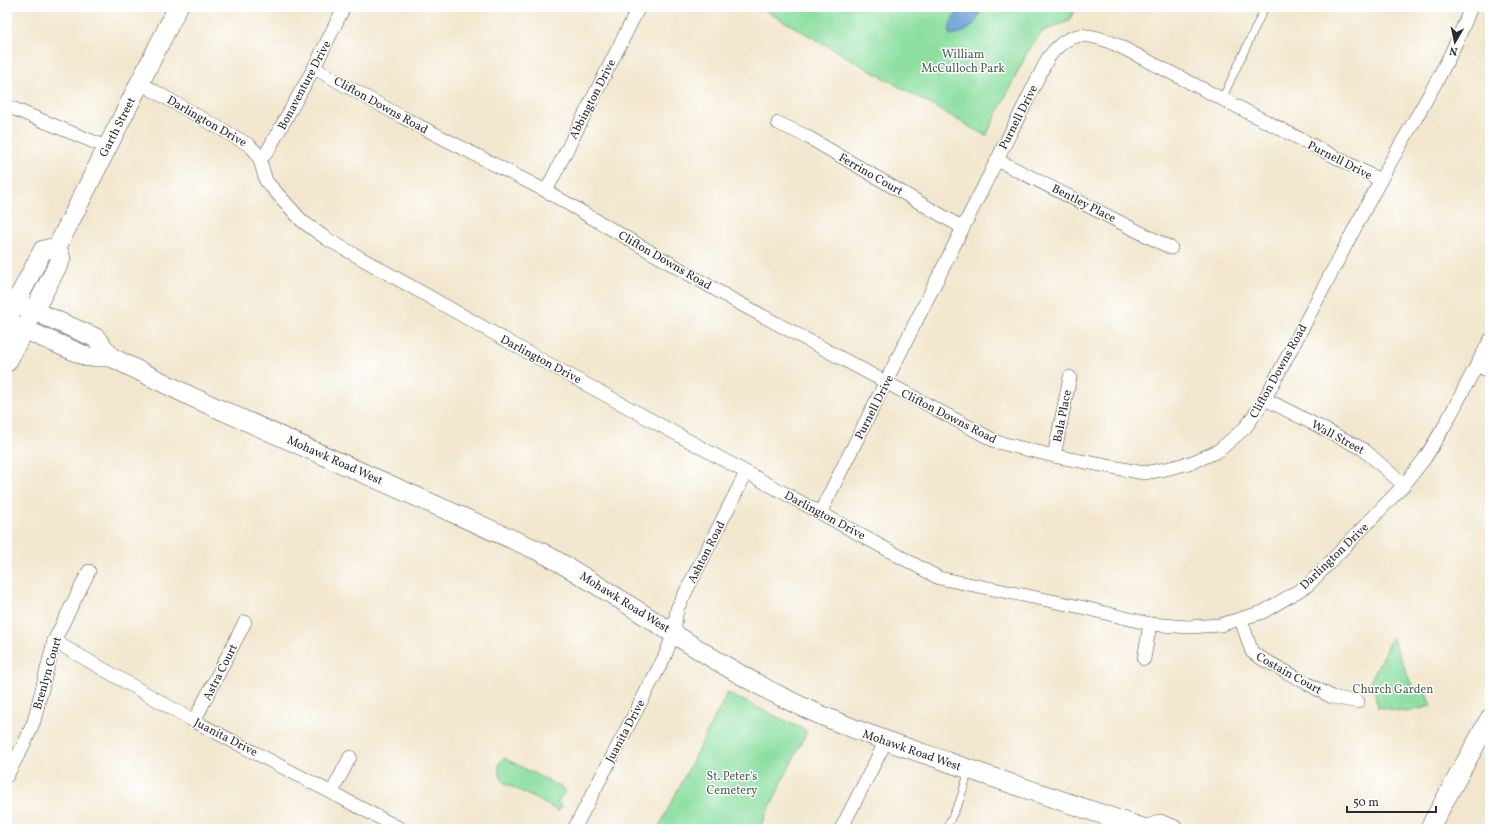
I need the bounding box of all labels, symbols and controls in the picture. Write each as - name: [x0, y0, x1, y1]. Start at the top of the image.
- north arrow: [1435, 22, 1475, 62]
- street label: Bonaventure Drive: [275, 38, 335, 133]
- text: N: [1449, 42, 1459, 58]
- park label: William McCulloch Park: [921, 47, 1005, 77]
- street label: Abbington Drive: [566, 56, 620, 142]
- street label: Clifton Downs Road: [331, 73, 431, 138]
- street label: Purnell Drive: [996, 82, 1042, 153]
- street label: Darlington Drive: [164, 93, 250, 151]
- street label: Garth Street: [96, 95, 140, 160]
- street label: Purnell Drive: [1304, 138, 1375, 184]
- street label: Ferrino Court: [835, 150, 906, 200]
- street label: Bentley Place: [1049, 181, 1119, 227]
- street label: Clifton Downs Road: [615, 228, 714, 294]
- street label: Clifton Downs Road: [1246, 321, 1311, 421]
- street label: Darlington Drive: [497, 332, 584, 388]
- street label: Purnell Drive: [852, 372, 898, 443]
- street label: Clifton Downs Road: [898, 386, 999, 448]
- street label: Bala Place: [1050, 388, 1076, 444]
- street label: Wall Street: [1308, 417, 1367, 459]
- street label: Mohawk Road West: [284, 433, 385, 489]
- street label: Darlington Drive: [781, 488, 868, 544]
- street label: Ashton Road: [684, 518, 730, 586]
- street label: Darlington Drive: [1297, 520, 1373, 594]
- street label: Mohawk Road West: [576, 569, 673, 637]
- street label: Brenlyn Court: [30, 635, 66, 712]
- street label: Astra Court: [200, 641, 242, 703]
- street label: Costain Court: [1253, 649, 1324, 699]
- park label: Church Garden: [1353, 682, 1433, 698]
- street label: Juanita Drive: [603, 697, 649, 766]
- street label: Juanita Drive: [191, 715, 260, 761]
- street label: Mohawk Road West: [860, 727, 963, 775]
- park label: St. Peter's Cemetery: [706, 769, 758, 799]
- scale bar: [1347, 788, 1436, 814]
- text: 50 m: [1353, 795, 1379, 811]

